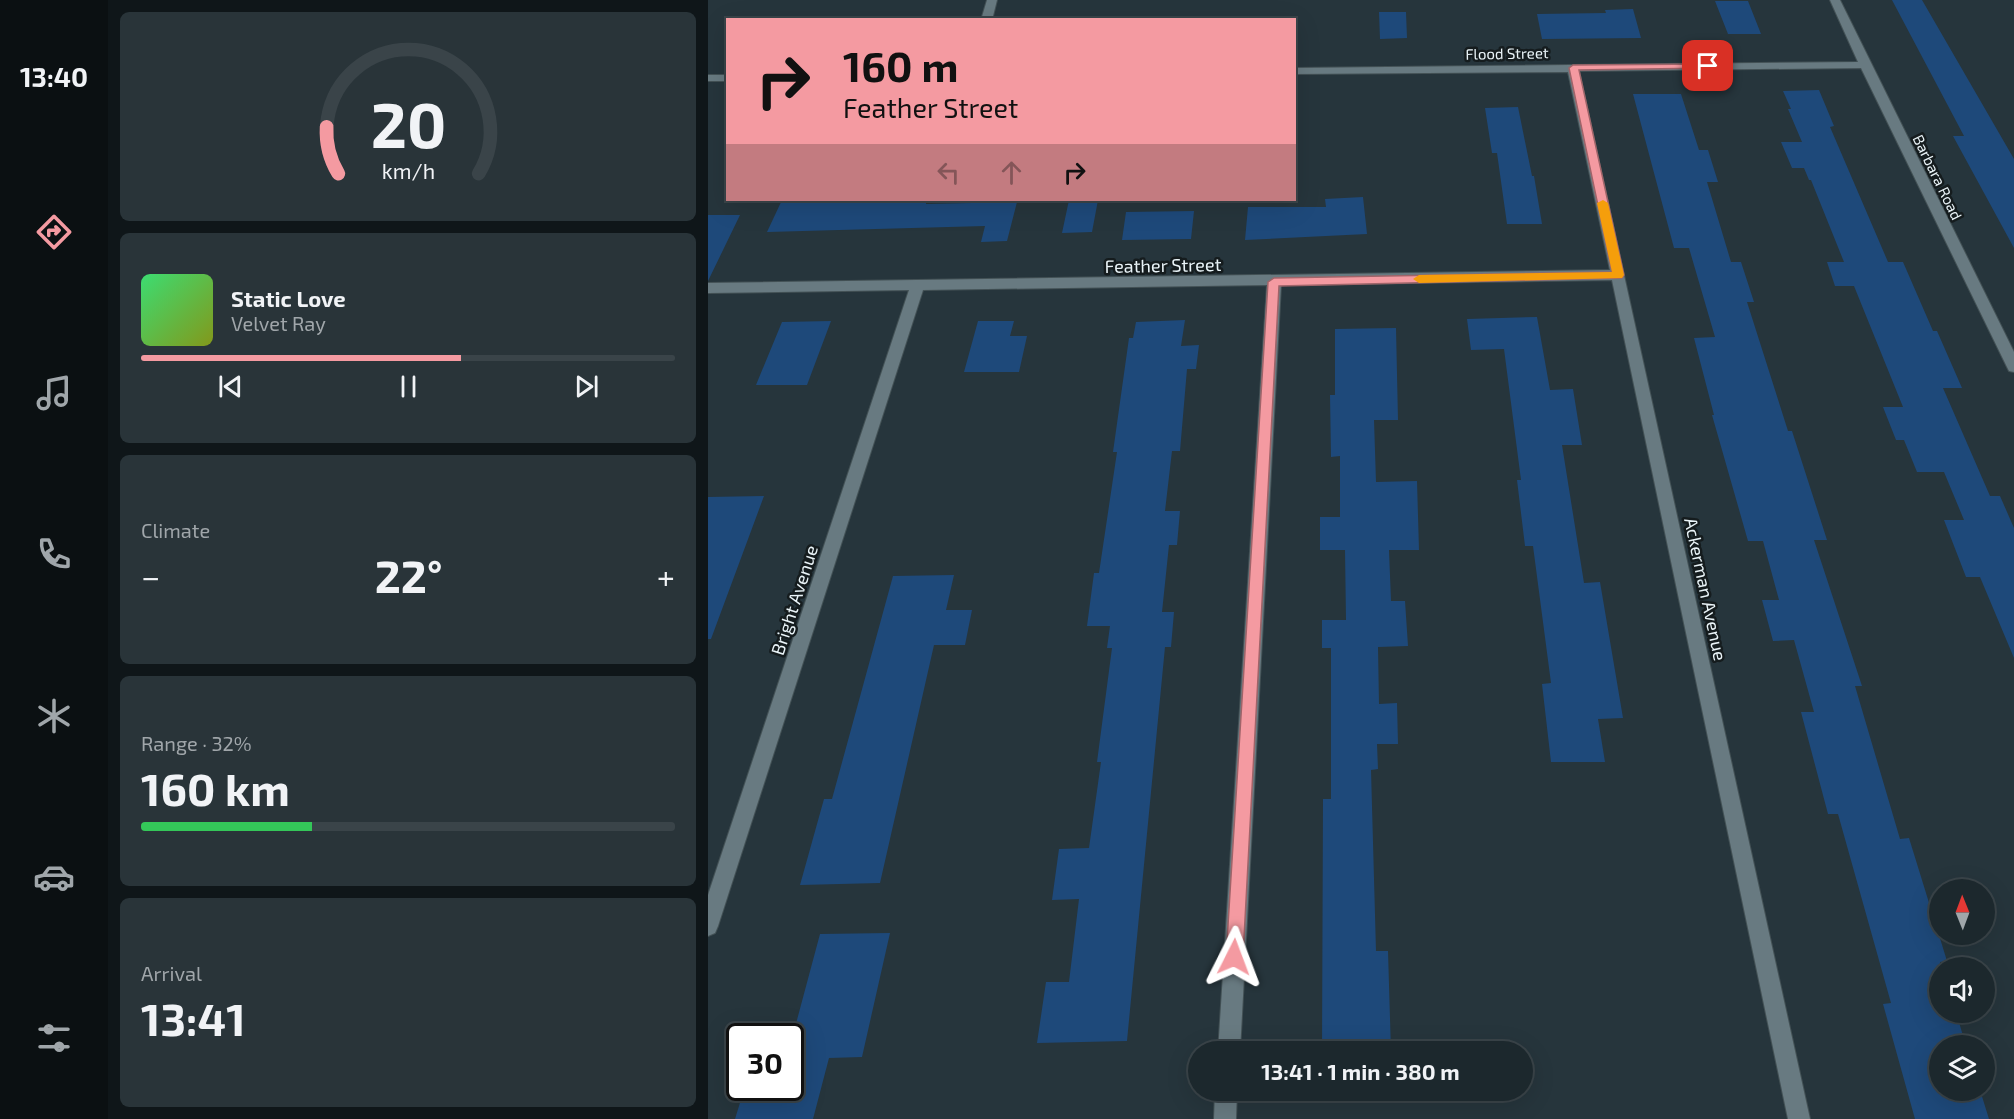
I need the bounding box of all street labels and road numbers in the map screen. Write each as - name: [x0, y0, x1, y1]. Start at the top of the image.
- street label: Flood Street: [1465, 43, 1549, 63]
- street label: Barbara Road: [1910, 131, 1966, 223]
- street label: Feather Street: [1104, 253, 1222, 277]
- street label: Ackerman Avenue: [1680, 515, 1732, 663]
- street label: Bright Avenue: [766, 542, 822, 658]

